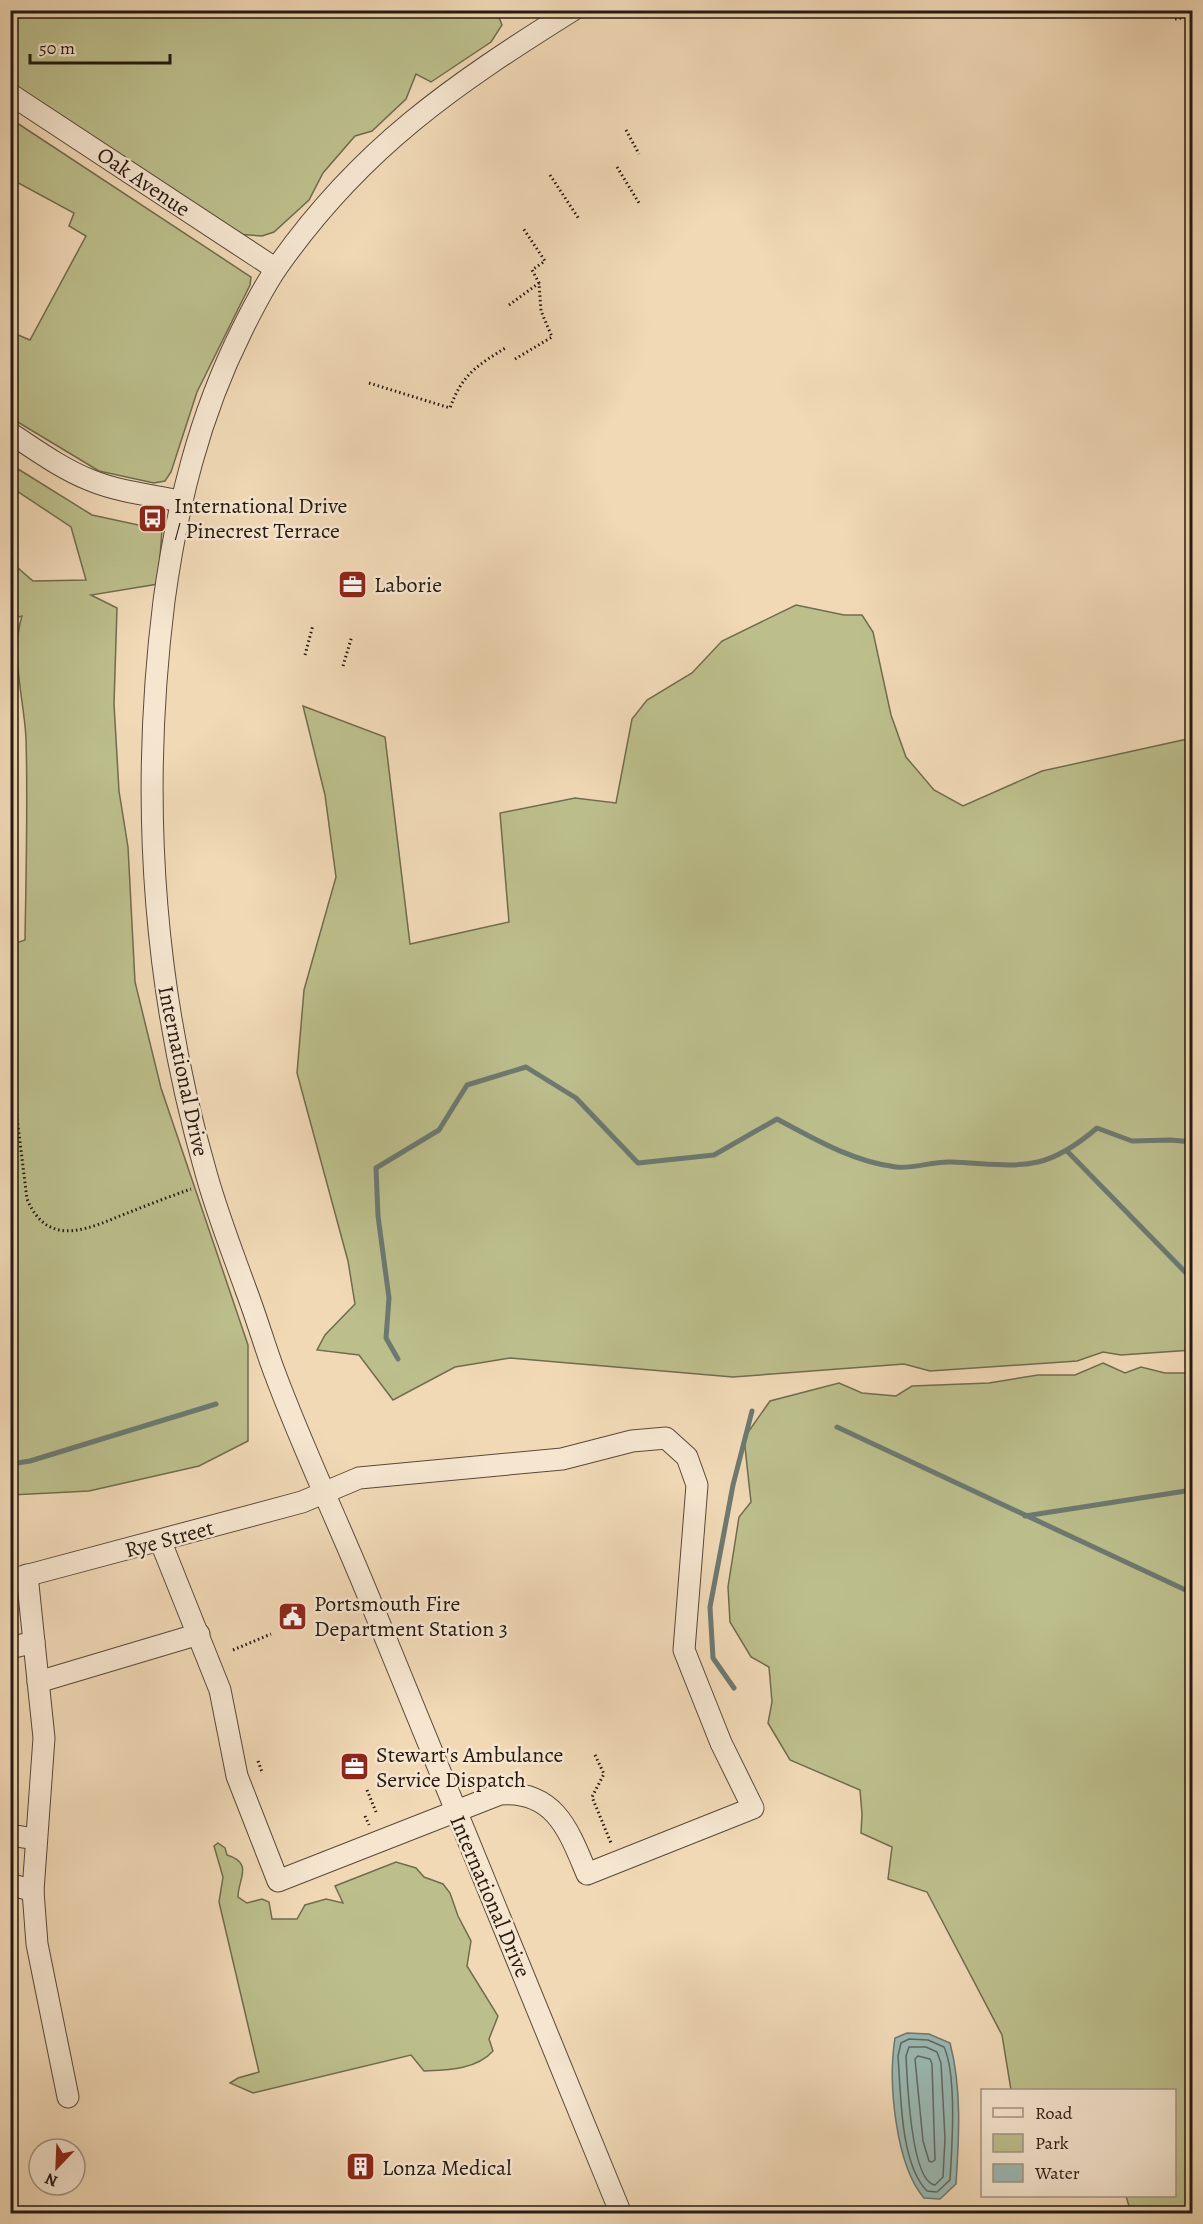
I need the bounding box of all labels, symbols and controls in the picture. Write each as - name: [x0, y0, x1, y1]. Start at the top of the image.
- scale bar: [30, 27, 170, 65]
- text: 50 m: [39, 36, 75, 60]
- street label: Oak Avenue: [91, 140, 196, 224]
- place label: International Drive / Pinecrest Terrace: [174, 491, 347, 546]
- bus stop icon: International Drive / Pinecrest Terrace: [137, 502, 169, 534]
- office icon: Laborie: [337, 568, 369, 600]
- place label: Laborie: [374, 570, 442, 600]
- street label: International Drive: [150, 983, 216, 1159]
- street label: Rye Street: [122, 1513, 217, 1565]
- place label: Portsmouth Fire Department Station 3: [314, 1589, 508, 1644]
- public building icon: Portsmouth Fire Department Station 3: [277, 1600, 309, 1632]
- place label: Stewart's Ambulance Service Dispatch: [376, 1740, 563, 1795]
- office icon: Stewart's Ambulance Service Dispatch: [339, 1751, 371, 1783]
- street label: International Drive: [442, 1811, 538, 1982]
- legend: [981, 2089, 1176, 2197]
- text: Road: [1035, 2101, 1073, 2125]
- text: Park: [1035, 2131, 1069, 2155]
- north arrow: [27, 2137, 87, 2197]
- building icon: Lonza Medical: [345, 2151, 377, 2183]
- place label: Lonza Medical: [382, 2153, 512, 2183]
- text: Water: [1034, 2161, 1080, 2185]
- text: N: [42, 2167, 61, 2192]

